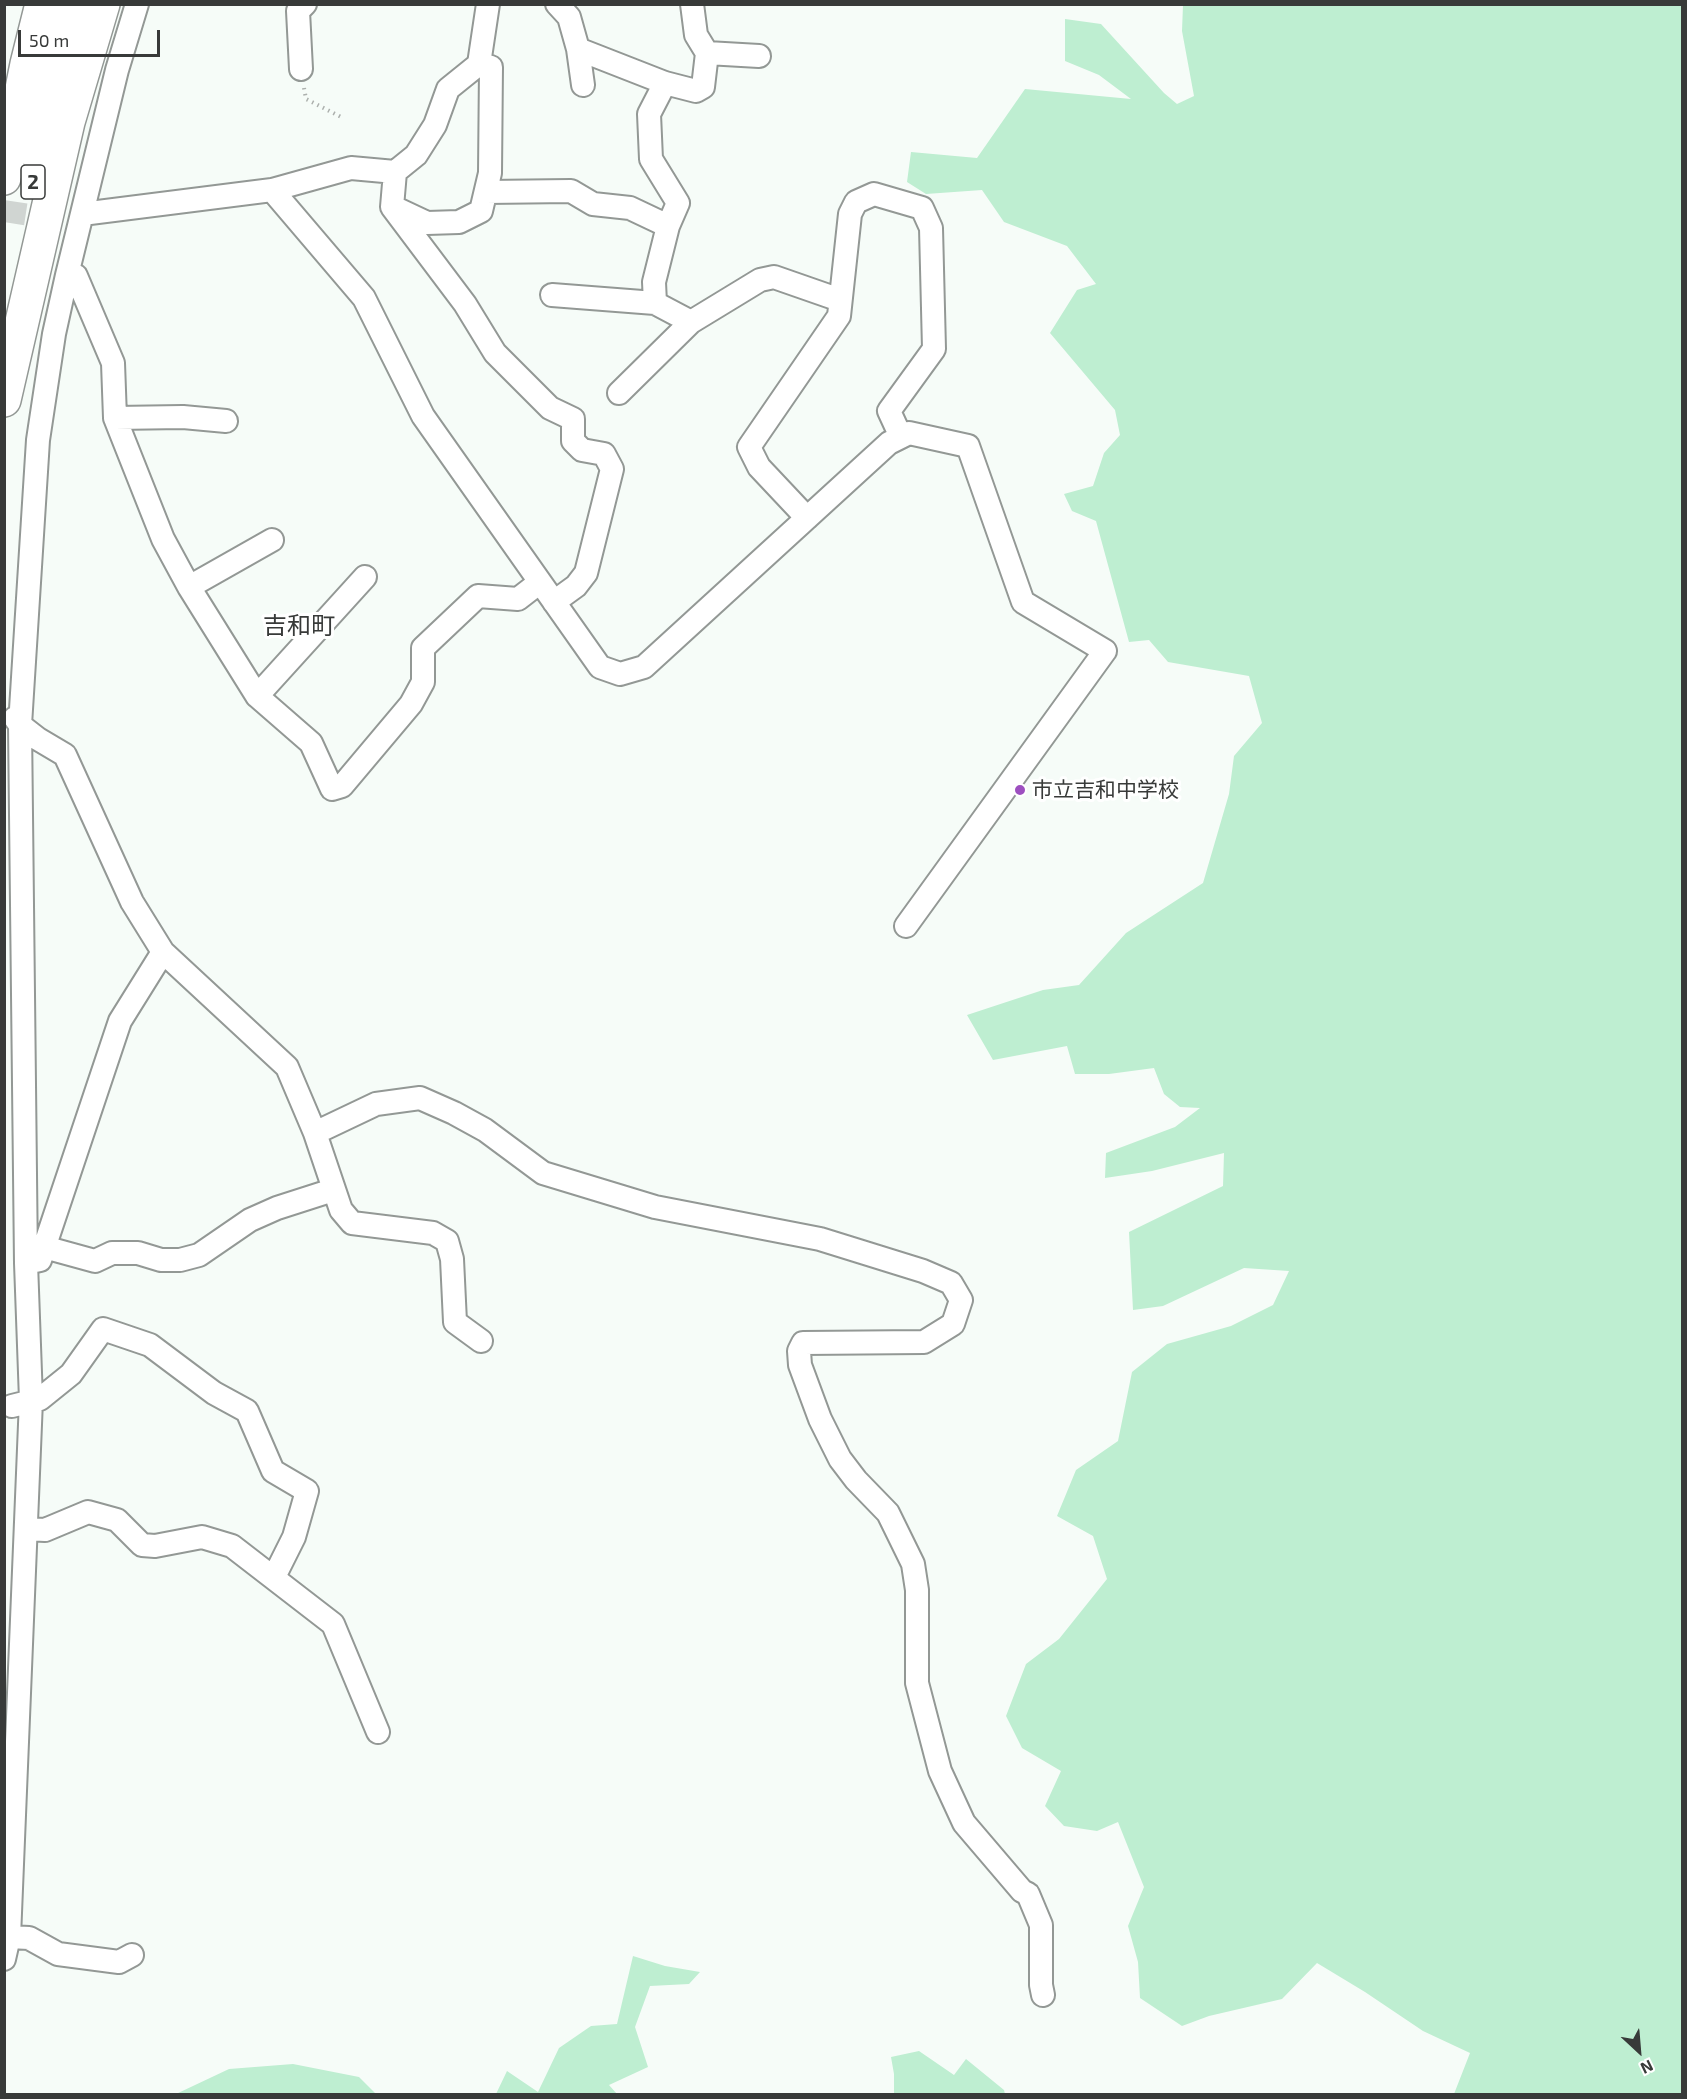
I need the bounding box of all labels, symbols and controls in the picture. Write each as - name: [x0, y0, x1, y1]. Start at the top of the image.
- scale bar: [21, 18, 164, 56]
- text: 50 m: [29, 29, 69, 51]
- road number: 2: [21, 165, 45, 199]
- district label: 吉和町: [263, 612, 335, 640]
- place label: 市立吉和中学校: [1032, 777, 1179, 803]
- marker: 市立吉和中学校: [1013, 783, 1027, 797]
- north arrow: [1609, 2021, 1669, 2081]
- text: N: [1638, 2057, 1656, 2079]

